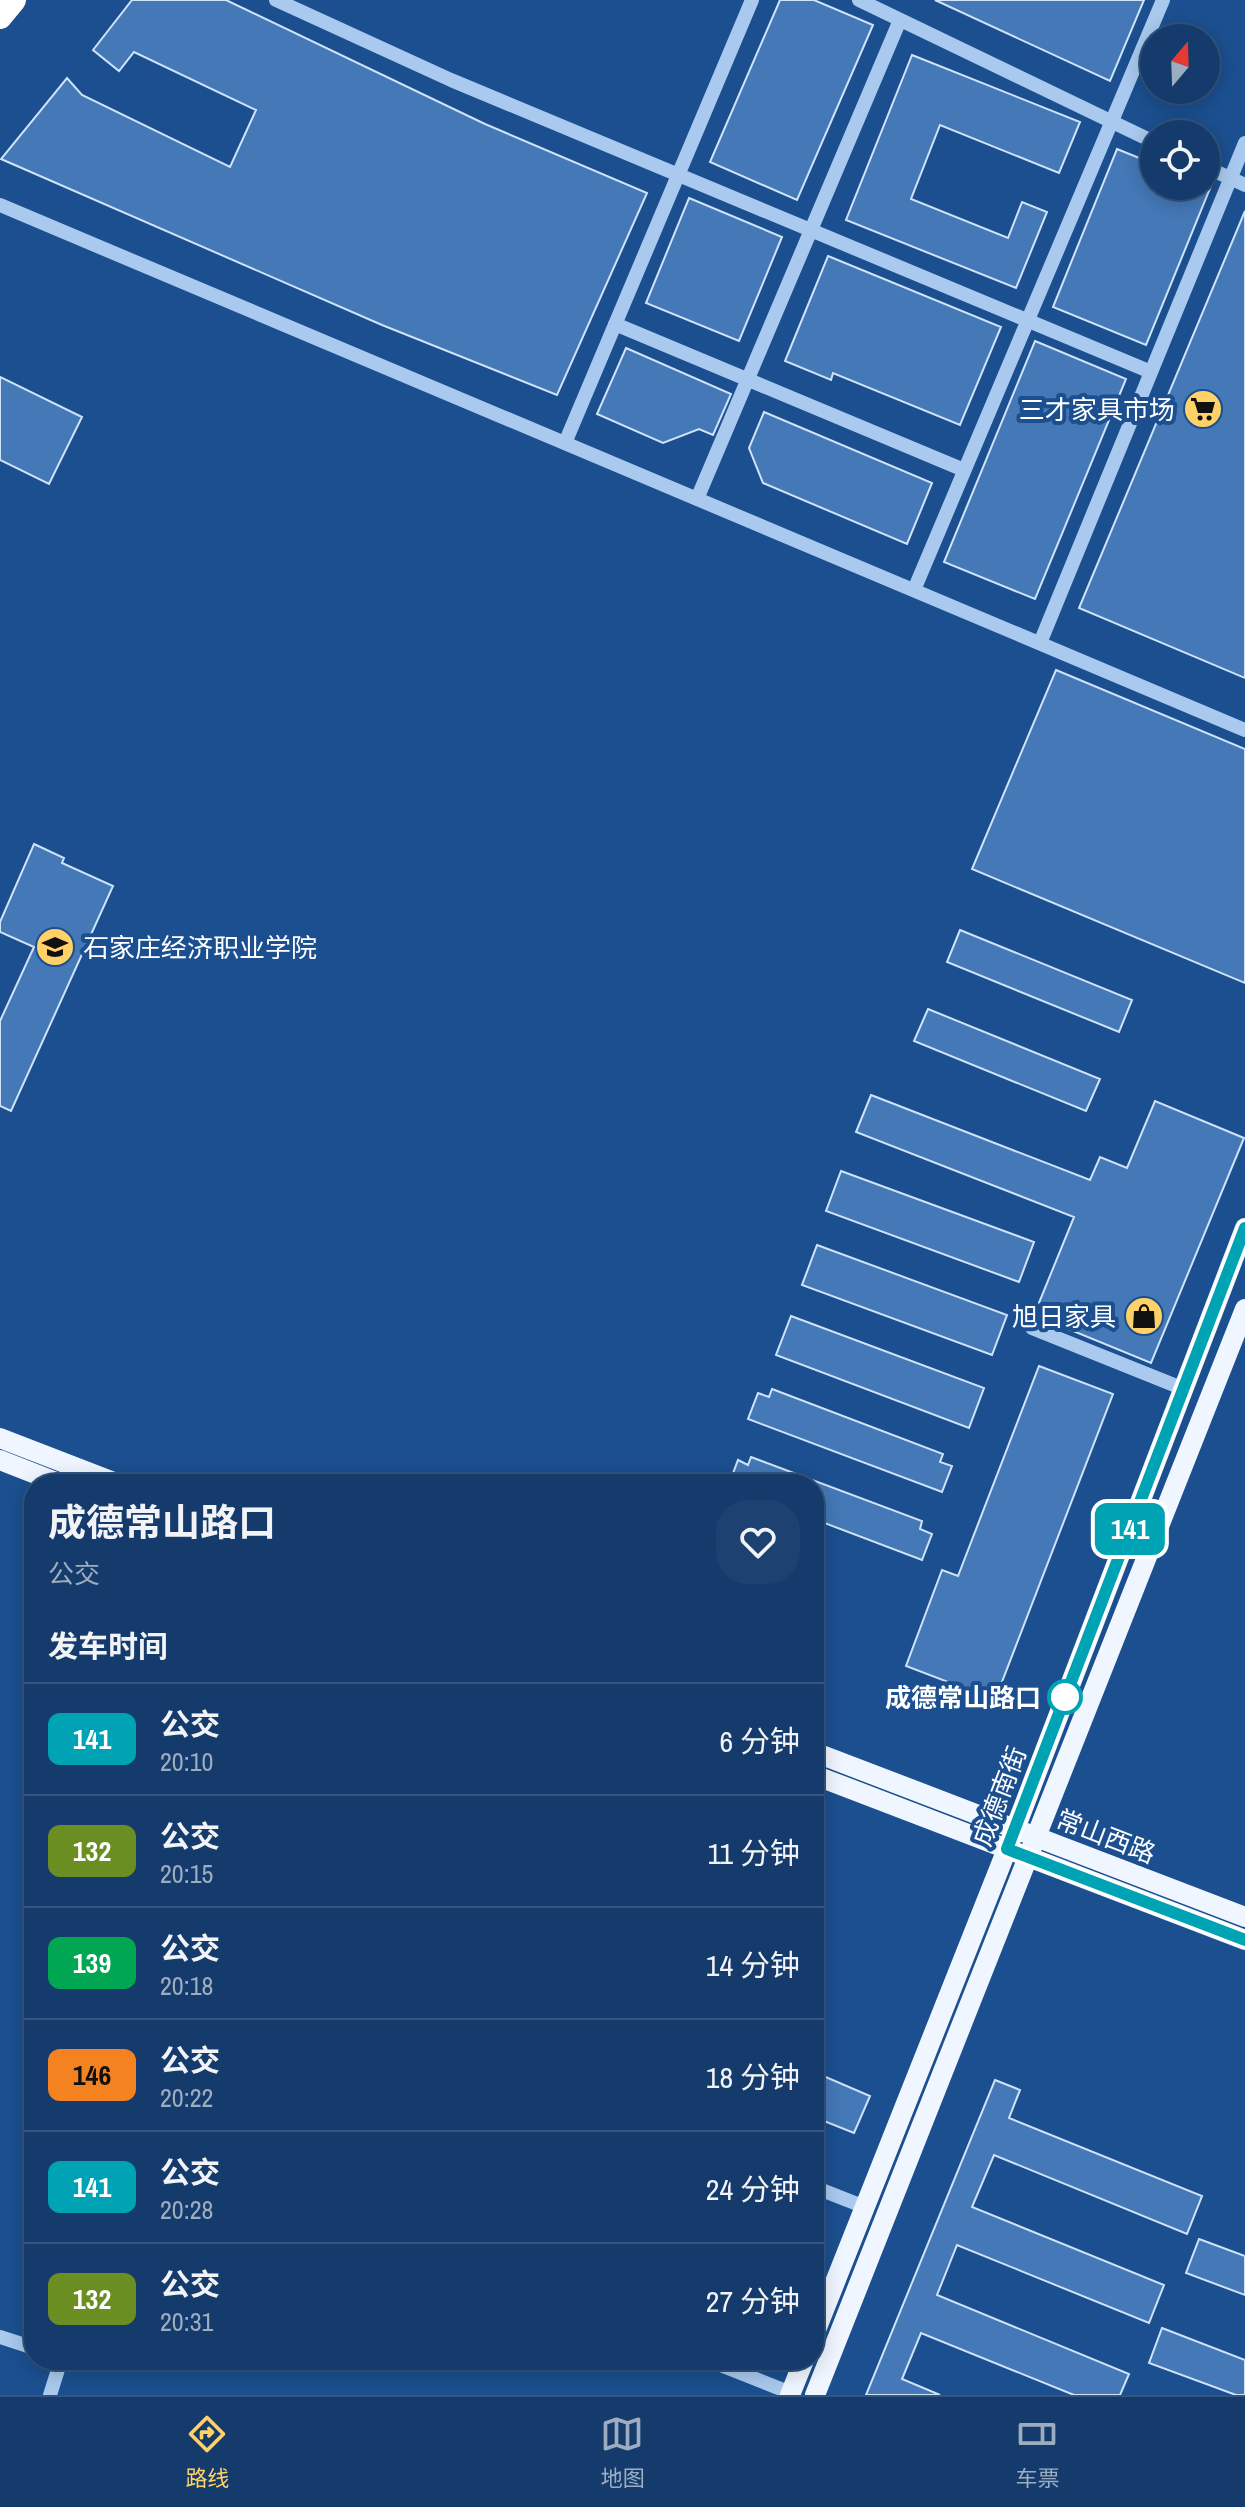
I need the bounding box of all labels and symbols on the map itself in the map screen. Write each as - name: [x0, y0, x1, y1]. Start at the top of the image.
- north arrow: [1140, 24, 1220, 104]
- supermarket icon: 三才家具市场: [1182, 388, 1224, 430]
- place label: 三才家具市场: [1019, 392, 1175, 427]
- school or university icon: 石家庄经济职业学院: [34, 926, 76, 968]
- place label: 石家庄经济职业学院: [83, 930, 317, 965]
- shop icon: 旭日家具: [1123, 1295, 1165, 1337]
- place label: 旭日家具: [1012, 1299, 1116, 1334]
- line badge: 141: [1084, 1503, 1176, 1555]
- place label: 成德常山路口: [885, 1680, 1041, 1715]
- marker: 成德常山路口: [1048, 1680, 1082, 1714]
- street label: 成德南街: [964, 1741, 1034, 1851]
- street label: 常山西路: [1051, 1801, 1161, 1871]

